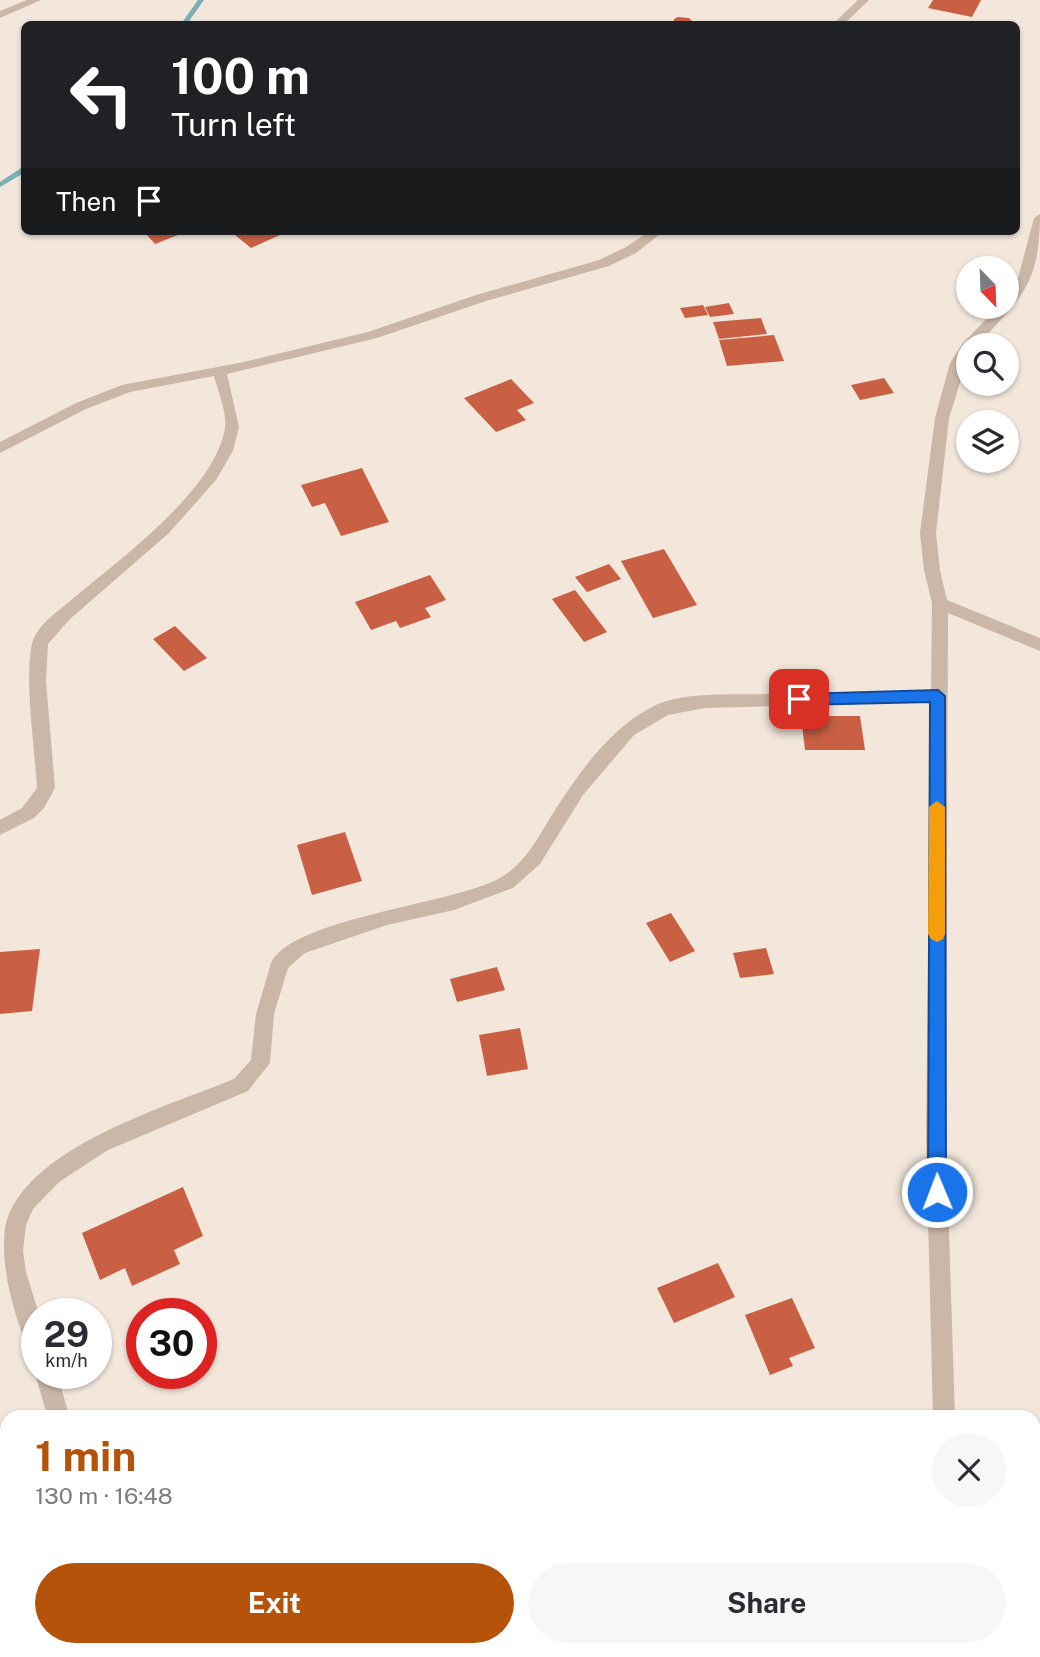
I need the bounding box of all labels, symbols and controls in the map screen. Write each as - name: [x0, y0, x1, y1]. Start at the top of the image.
- text: 100 m: [171, 47, 310, 105]
- icon: left: [56, 49, 147, 140]
- text: Turn left: [171, 106, 296, 143]
- icon: arrive: [130, 182, 168, 220]
- text: Then: [56, 186, 116, 217]
- north arrow: [956, 256, 1018, 318]
- map controls: [956, 256, 1019, 473]
- button: search: [956, 333, 1019, 396]
- button: layers: [956, 410, 1019, 473]
- pin: [769, 669, 829, 729]
- icon: arrive: [780, 680, 818, 718]
- position arrow: [900, 1155, 974, 1229]
- speed limit sign: 30: [126, 1298, 217, 1389]
- text: 29: [44, 1314, 89, 1355]
- text: km/h: [45, 1350, 88, 1371]
- text: 1 min: [35, 1431, 136, 1480]
- button: close: [932, 1433, 1006, 1507]
- text: 130 m · 16:48: [35, 1482, 173, 1509]
- button: Exit: [35, 1563, 514, 1643]
- button: Share: [528, 1563, 1006, 1643]

